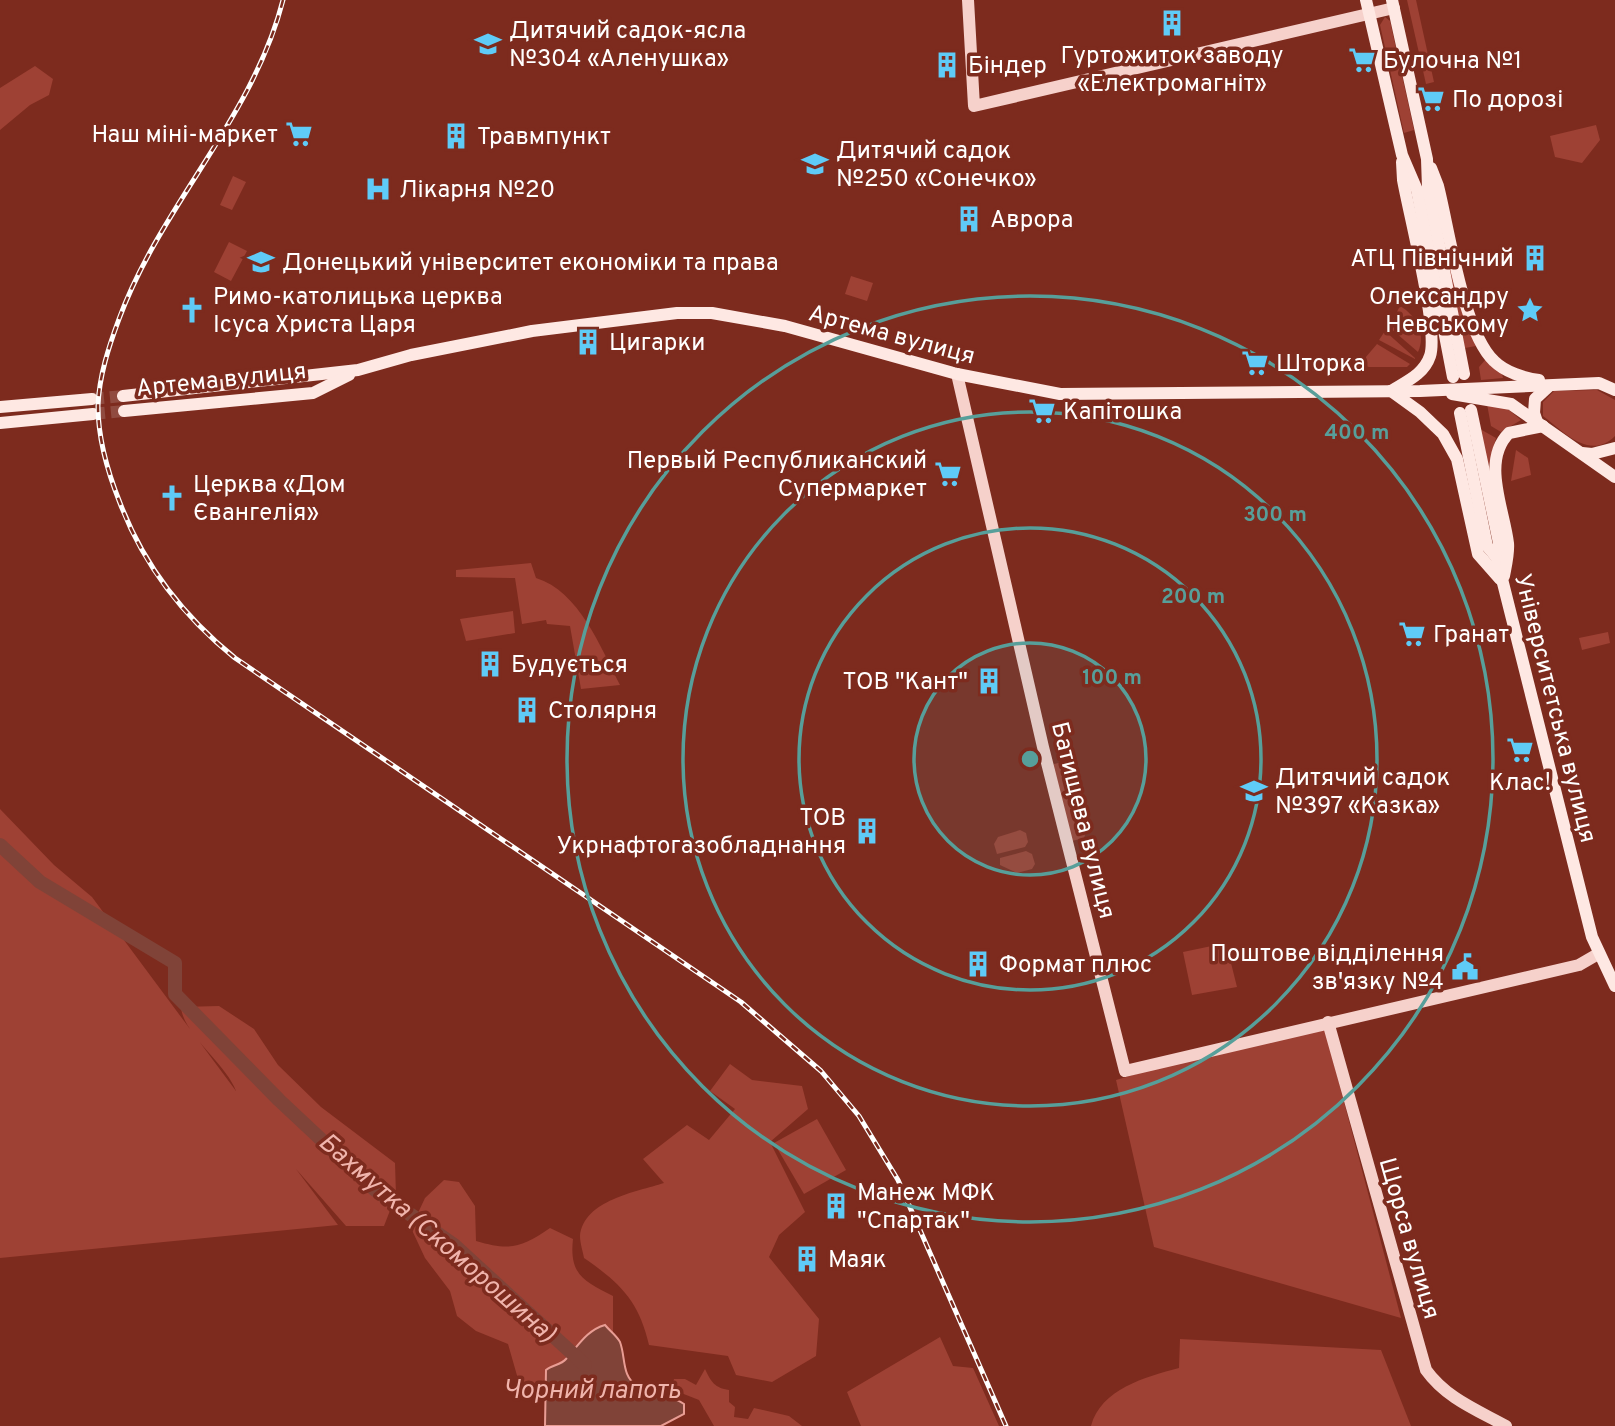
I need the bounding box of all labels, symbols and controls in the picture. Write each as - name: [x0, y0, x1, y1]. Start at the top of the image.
- building icon: Гуртожиток заводу «Електромагніт»: [1157, 8, 1187, 38]
- place label: Дитячий садок-ясла №304 «Аленушка»: [509, 17, 746, 75]
- school or university icon: Дитячий садок-ясла №304 «Аленушка»: [473, 29, 503, 59]
- place label: Гуртожиток заводу «Електромагніт»: [1060, 42, 1284, 100]
- supermarket icon: Булочна №1: [1347, 45, 1377, 75]
- place label: Булочна №1: [1383, 47, 1522, 77]
- building icon: Біндер: [932, 50, 962, 80]
- place label: Біндер: [968, 52, 1047, 82]
- supermarket icon: По дорозі: [1416, 84, 1446, 114]
- place label: По дорозі: [1452, 86, 1563, 116]
- supermarket icon: Наш міні-маркет: [284, 119, 314, 149]
- place label: Наш міні-маркет: [92, 121, 278, 151]
- building icon: Травмпункт: [441, 121, 471, 151]
- place label: Травмпункт: [477, 123, 611, 153]
- place label: Дитячий садок №250 «Сонечко»: [836, 137, 1037, 195]
- school or university icon: Дитячий садок №250 «Сонечко»: [800, 149, 830, 179]
- hospital icon: Лікарня №20: [363, 174, 393, 204]
- place label: Лікарня №20: [399, 176, 555, 206]
- building icon: Аврора: [954, 204, 984, 234]
- place label: Аврора: [990, 206, 1073, 236]
- building icon: АТЦ Північний: [1520, 243, 1550, 273]
- place label: АТЦ Північний: [1350, 245, 1514, 275]
- school or university icon: Донецький університет економіки та права: [246, 247, 276, 277]
- place label: Донецький університет економіки та права: [282, 249, 779, 279]
- place label: Римо-католицька церква Ісуса Христа Царя: [213, 283, 503, 341]
- place label: Олександру Невському: [1369, 283, 1509, 341]
- church icon: Римо-католицька церква Ісуса Христа Царя: [177, 295, 207, 325]
- place icon: Олександру Невському: [1515, 295, 1545, 325]
- street label: Артема вулиця: [805, 299, 978, 373]
- building icon: Цигарки: [573, 327, 603, 357]
- place label: Цигарки: [609, 329, 705, 359]
- supermarket icon: Шторка: [1240, 348, 1270, 378]
- place label: Шторка: [1276, 350, 1366, 380]
- street label: Артема вулиця: [134, 357, 308, 405]
- supermarket icon: Капітошка: [1027, 396, 1057, 426]
- place label: Капітошка: [1063, 398, 1182, 428]
- text: 400 m: [1325, 420, 1389, 447]
- place label: Первый Республиканский Супермаркет: [627, 447, 927, 505]
- supermarket icon: Первый Республиканский Супермаркет: [933, 459, 963, 489]
- place label: Церква «Дом Євангелія»: [193, 471, 346, 529]
- church icon: Церква «Дом Євангелія»: [157, 483, 187, 513]
- text: 300 m: [1243, 502, 1307, 529]
- street label: Університетська вулиця: [1506, 571, 1602, 846]
- text: 200 m: [1161, 584, 1225, 611]
- supermarket icon: Гранат: [1397, 619, 1427, 649]
- place label: Гранат: [1433, 621, 1509, 651]
- building icon: Будується: [475, 649, 505, 679]
- place label: Будується: [511, 651, 628, 681]
- text: 100 m: [1082, 665, 1142, 692]
- building icon: ТОВ "Кант": [974, 666, 1004, 696]
- place label: ТОВ "Кант": [842, 668, 968, 698]
- building icon: Столярня: [512, 695, 542, 725]
- place label: Столярня: [548, 697, 657, 727]
- street label: Батищева вулиця: [1043, 719, 1121, 922]
- supermarket icon: Клас!: [1505, 735, 1535, 765]
- centre of rings: [1018, 747, 1042, 771]
- place label: Дитячий садок №397 «Казка»: [1275, 764, 1450, 822]
- place label: Клас!: [1489, 769, 1551, 799]
- school or university icon: Дитячий садок №397 «Казка»: [1239, 776, 1269, 806]
- place label: ТОВ Укрнафтогазобладнання: [557, 804, 846, 862]
- building icon: ТОВ Укрнафтогазобладнання: [852, 816, 882, 846]
- place label: Поштове відділення зв'язку №4: [1210, 940, 1444, 998]
- building icon: Формат плюс: [963, 949, 993, 979]
- place label: Формат плюс: [999, 951, 1152, 981]
- public building icon: Поштове відділення зв'язку №4: [1450, 952, 1480, 982]
- water label: Бахмутка (Скоморошина): [311, 1127, 562, 1351]
- street label: Щорса вулиця: [1371, 1154, 1445, 1323]
- place label: Манеж МФК "Спартак": [857, 1179, 995, 1237]
- building icon: Манеж МФК "Спартак": [821, 1191, 851, 1221]
- building icon: Маяк: [792, 1244, 822, 1274]
- place label: Маяк: [828, 1246, 887, 1276]
- water label: Чорний лапоть: [503, 1375, 681, 1408]

